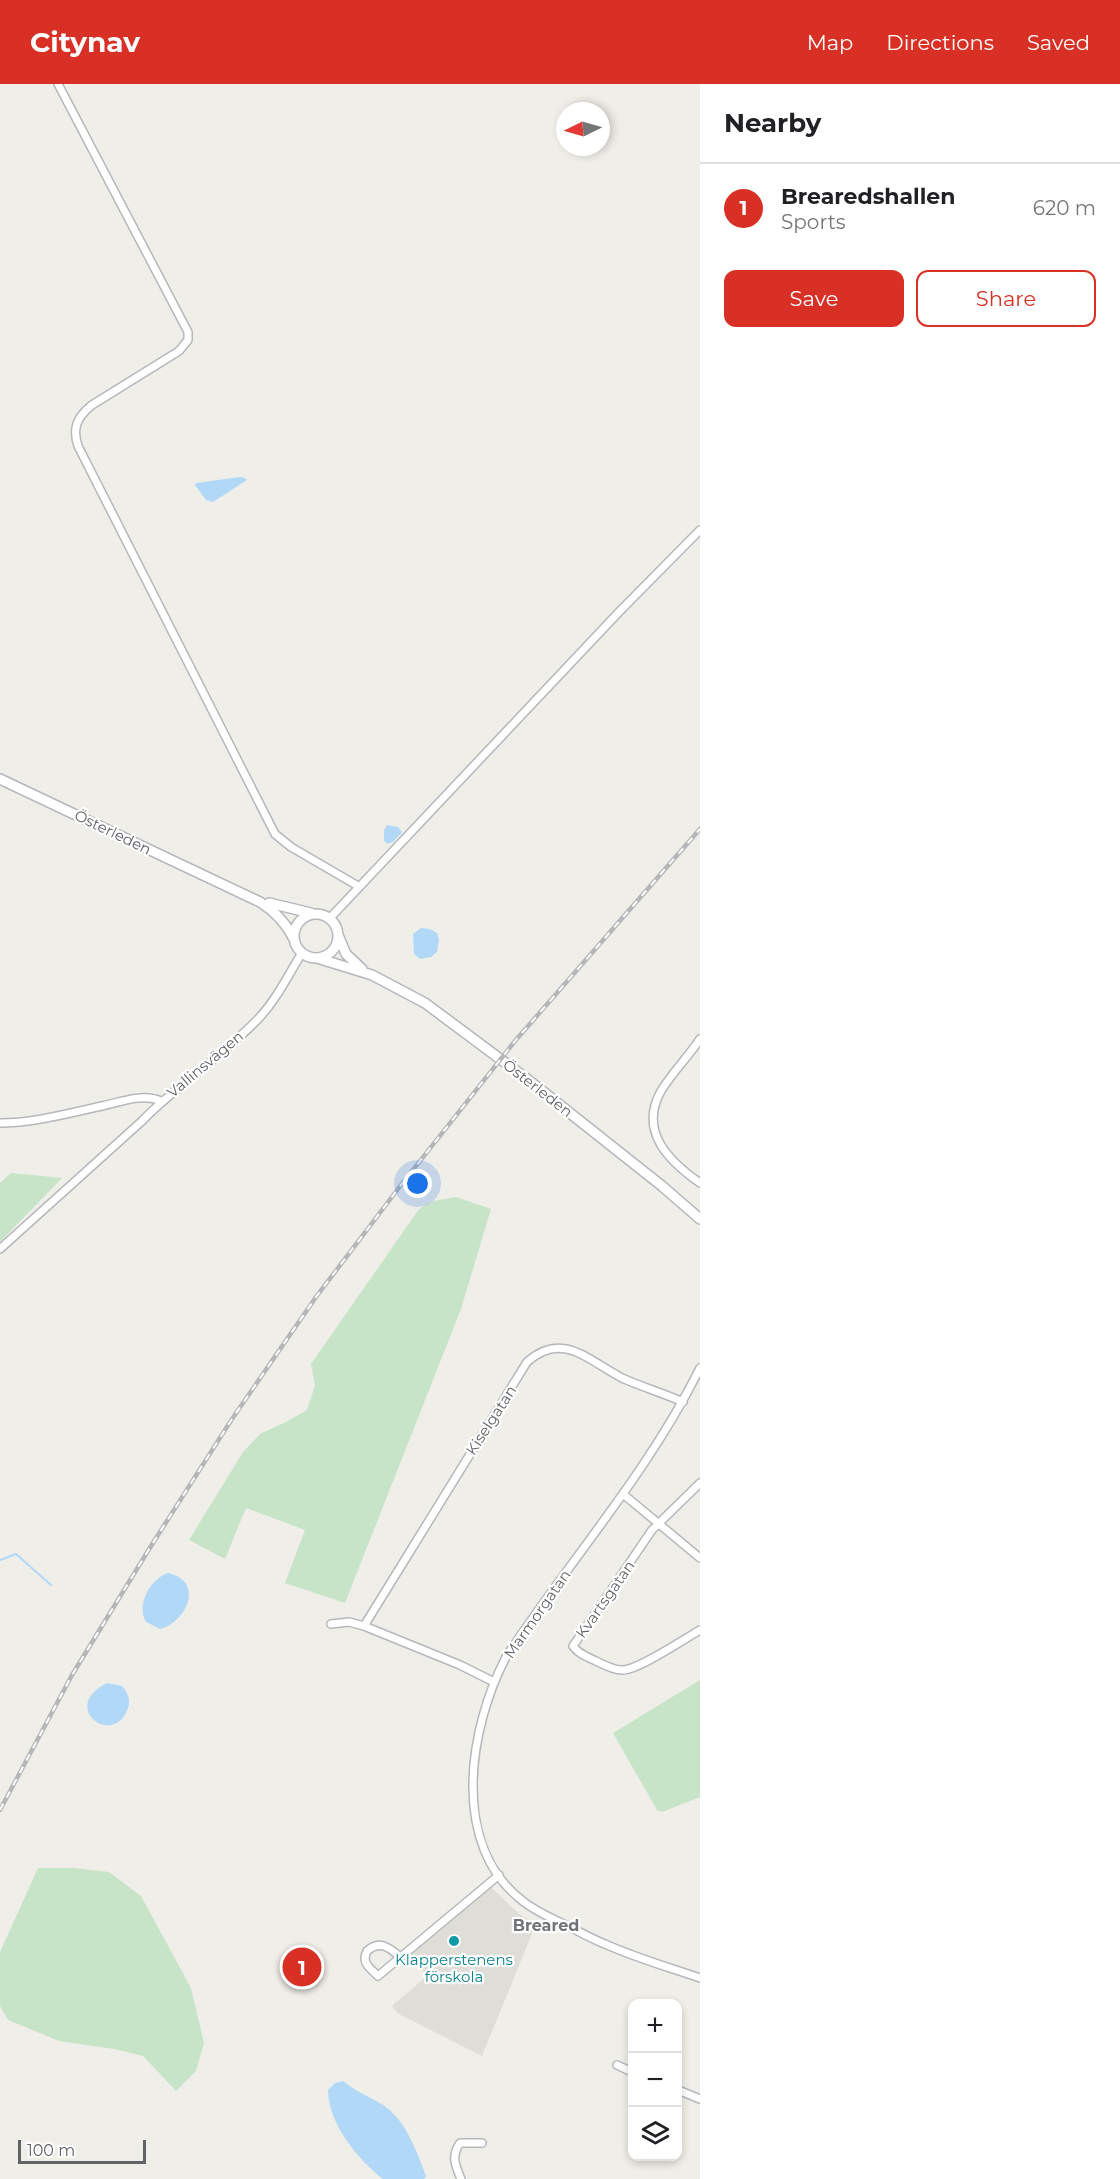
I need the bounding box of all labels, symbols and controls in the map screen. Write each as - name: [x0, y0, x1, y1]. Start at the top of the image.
- text: Citynav: [30, 25, 140, 59]
- text: Map: [807, 30, 853, 55]
- text: Directions: [886, 30, 994, 55]
- text: Saved: [1027, 30, 1090, 55]
- north arrow: [556, 102, 610, 156]
- text: Nearby: [724, 107, 821, 139]
- text: Brearedshallen: [781, 183, 955, 210]
- text: 1: [740, 196, 747, 220]
- text: 620 m: [1033, 196, 1096, 220]
- text: Sports: [781, 210, 846, 234]
- button: Save: [724, 270, 904, 327]
- button: Share: [916, 270, 1096, 327]
- street label: Österleden: [71, 805, 155, 859]
- street label: Vallinsvägen: [163, 1026, 247, 1102]
- street label: Österleden: [499, 1055, 577, 1121]
- your location: [403, 1169, 432, 1198]
- street label: Kiselgatan: [462, 1382, 520, 1458]
- street label: Kvartsgatan: [571, 1557, 639, 1641]
- street label: Marmorgatan: [499, 1566, 575, 1662]
- district label: Breared: [513, 1916, 579, 1935]
- marker: Klapperstenens förskola: [447, 1934, 461, 1948]
- pin: 1: [282, 1944, 322, 1990]
- place label: Klapperstenens förskola: [395, 1950, 513, 1986]
- map controls: [628, 1999, 682, 2161]
- button: +: [628, 1999, 682, 2053]
- button: −: [628, 2053, 682, 2107]
- button: layers: [628, 2107, 682, 2161]
- scale bar: [18, 2137, 146, 2164]
- text: 100 m: [27, 2141, 75, 2160]

